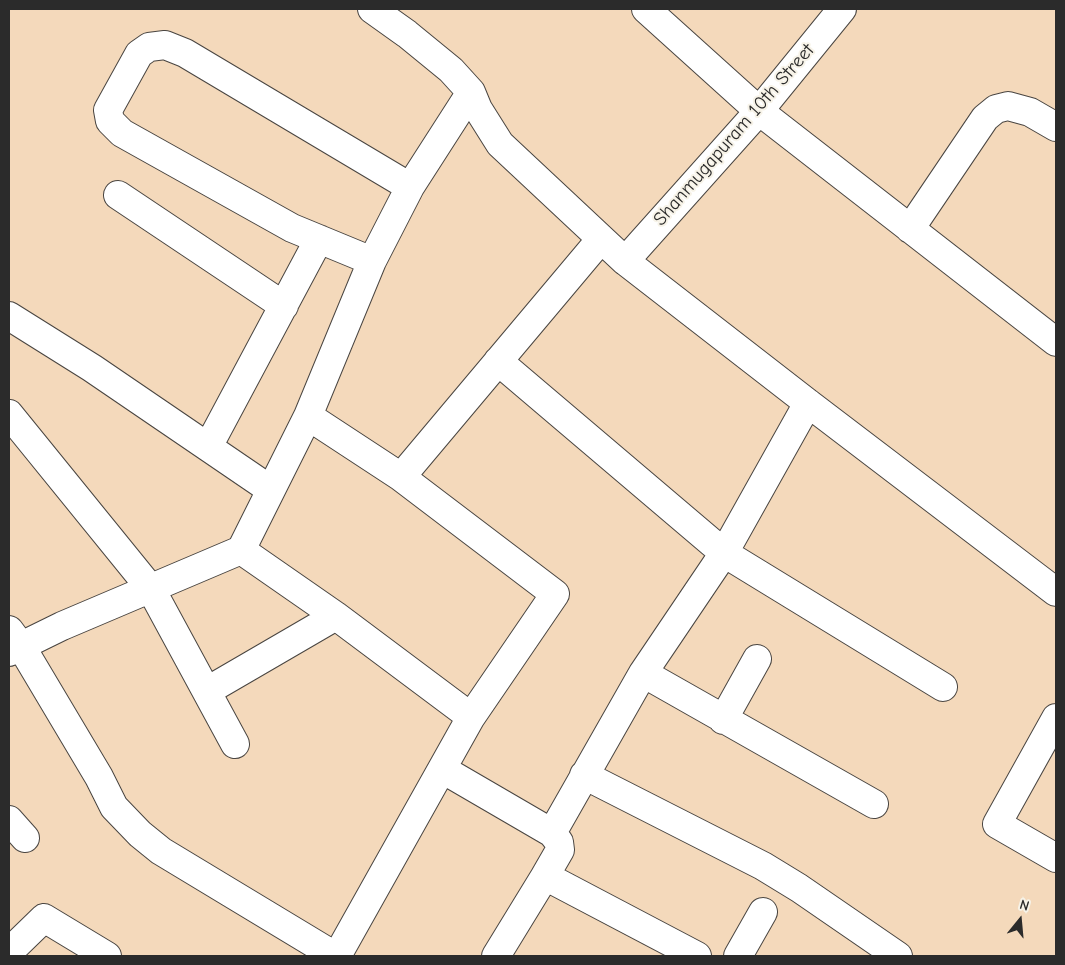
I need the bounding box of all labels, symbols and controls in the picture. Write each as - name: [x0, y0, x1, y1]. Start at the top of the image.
- street label: Shanmugapuram 10th Street: [649, 39, 819, 231]
- north arrow: [995, 895, 1045, 945]
- text: N: [1018, 896, 1031, 915]

